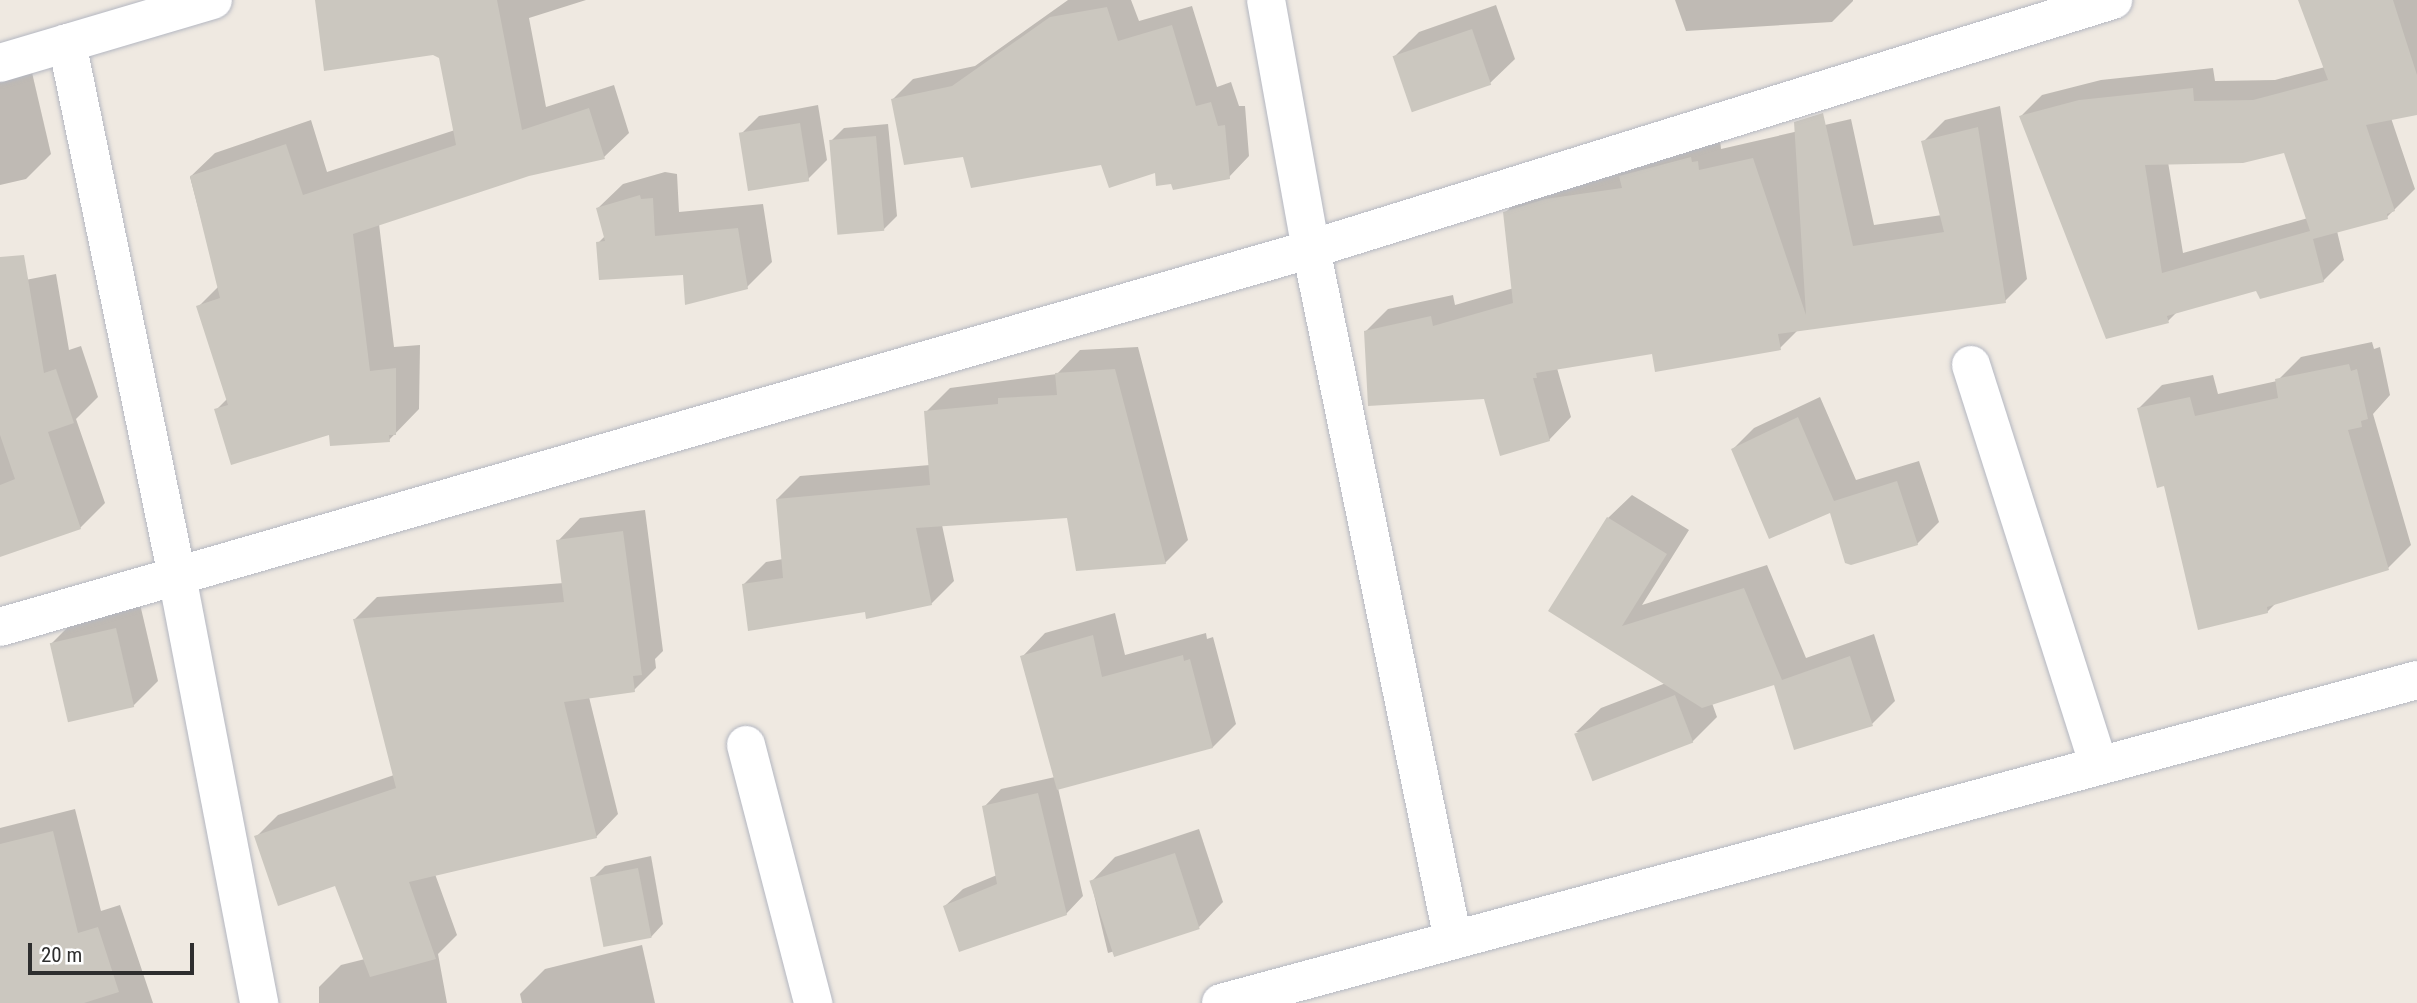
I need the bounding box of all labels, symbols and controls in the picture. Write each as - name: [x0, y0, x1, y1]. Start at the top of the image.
- scale bar: [32, 930, 198, 974]
- text: 20 m: [41, 943, 82, 967]

